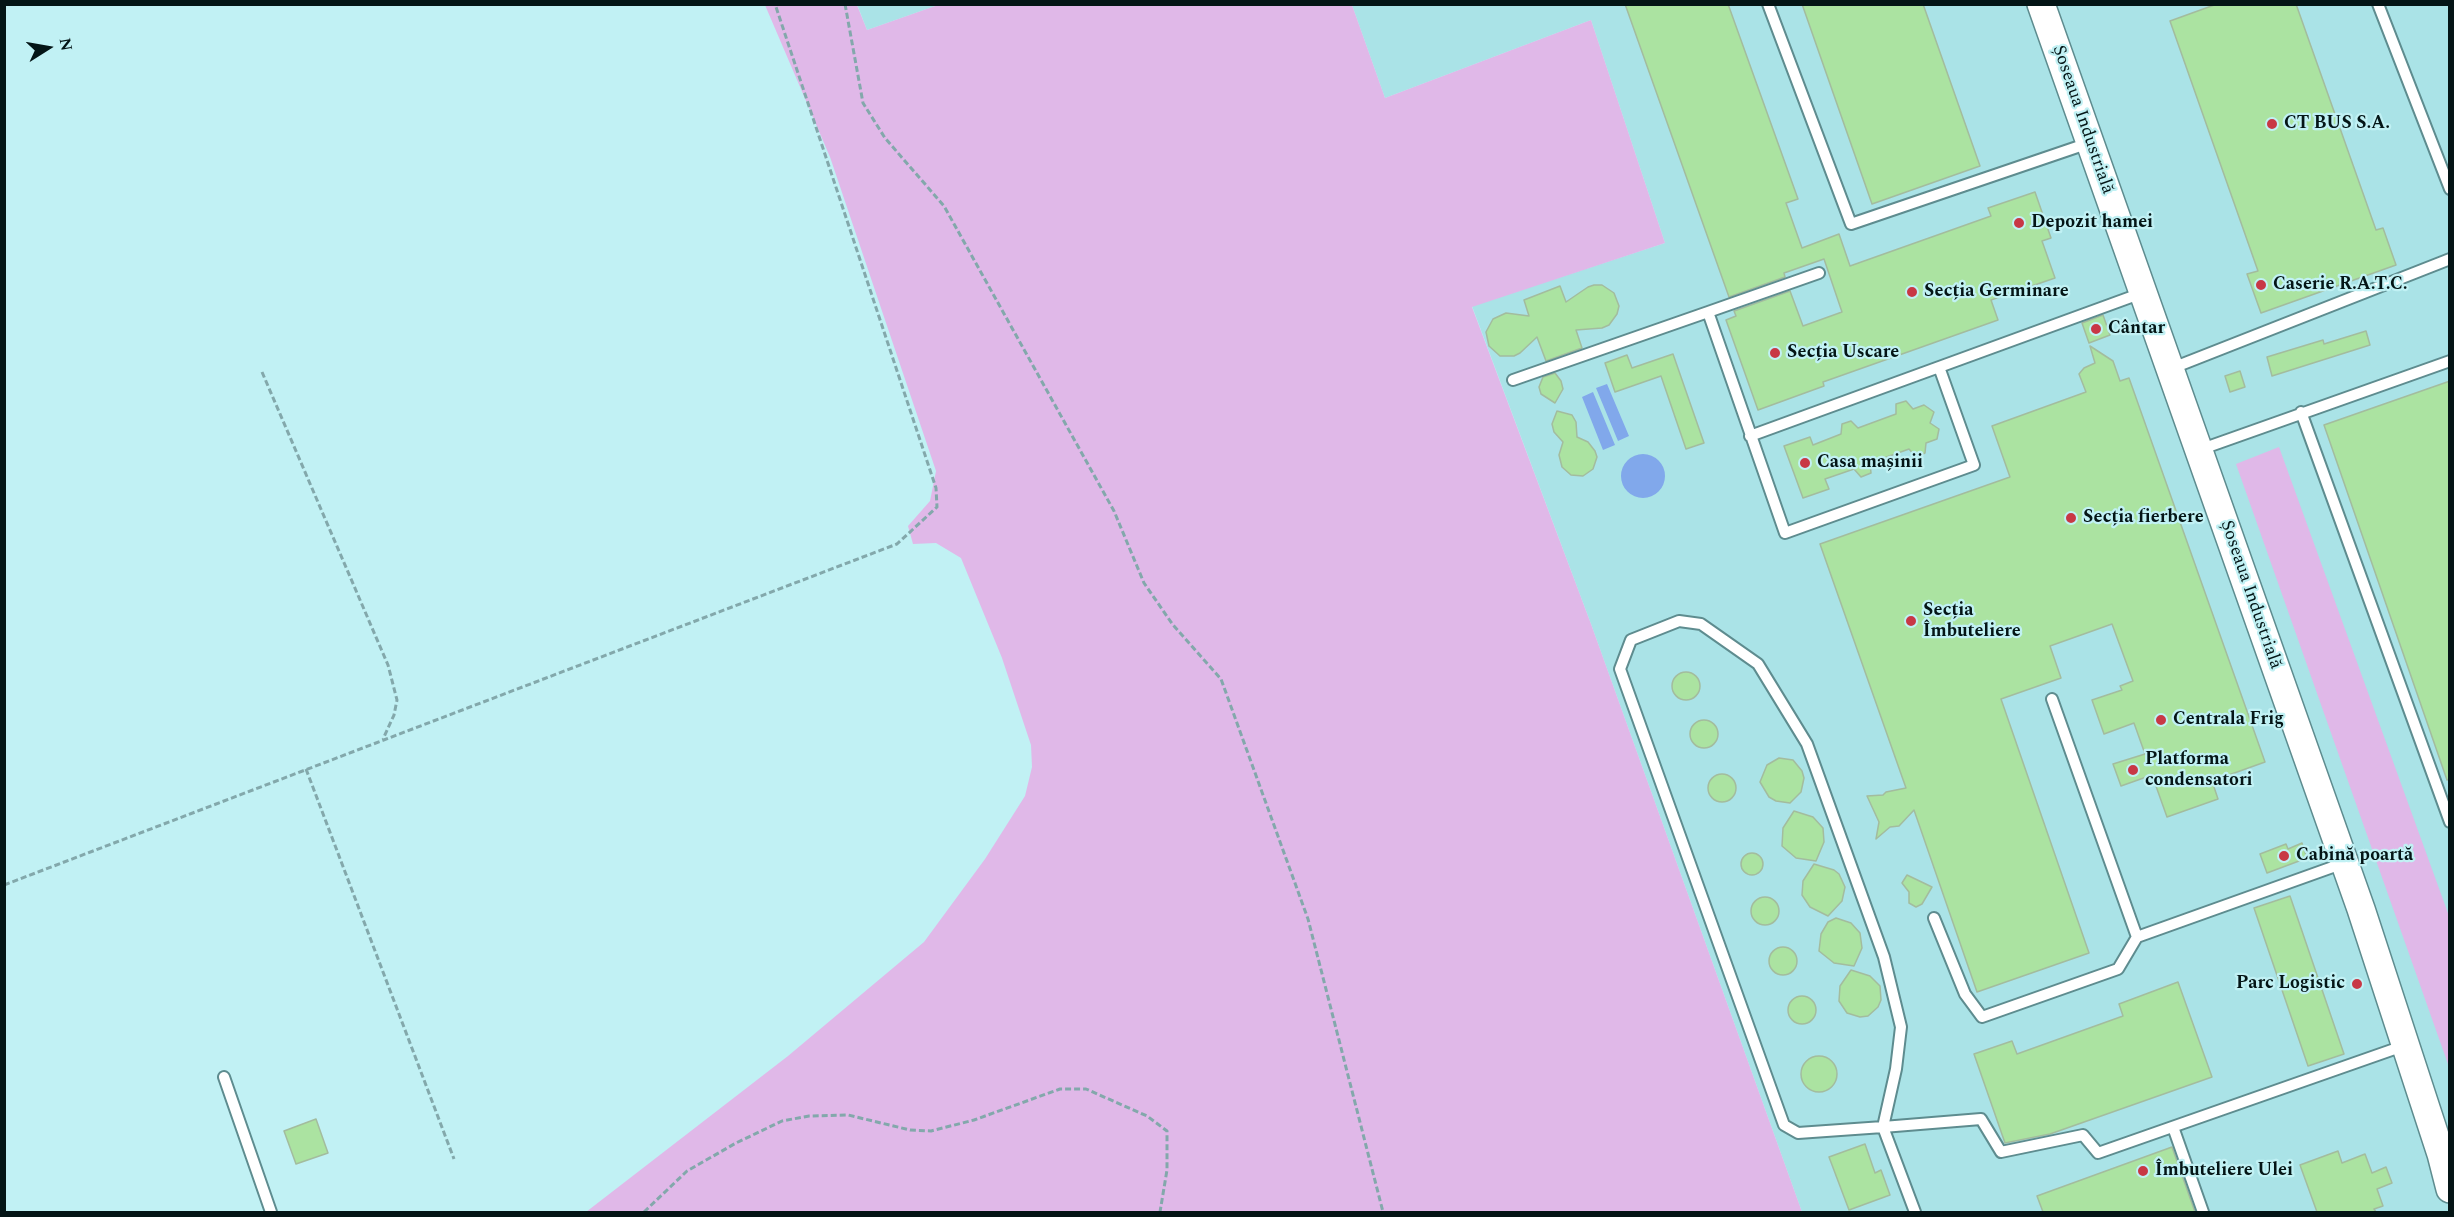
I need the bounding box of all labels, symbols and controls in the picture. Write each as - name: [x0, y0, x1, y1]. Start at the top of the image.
- north arrow: [18, 18, 78, 78]
- text: N: [53, 36, 79, 53]
- street label: Șoseaua Industrială: [2046, 43, 2118, 197]
- place label: CT BUS S.A.: [2284, 113, 2390, 135]
- marker: CT BUS S.A.: [2265, 117, 2279, 131]
- place label: Depozit hamei: [2031, 212, 2153, 234]
- marker: Depozit hamei: [2012, 216, 2026, 230]
- place label: Caserie R.A.T.C.: [2273, 274, 2408, 296]
- marker: Caserie R.A.T.C.: [2254, 278, 2268, 292]
- place label: Secția Germinare: [1924, 281, 2069, 303]
- marker: Secția Germinare: [1905, 285, 1919, 299]
- place label: Cântar: [2108, 318, 2165, 340]
- marker: Cântar: [2089, 322, 2103, 336]
- place label: Secția Uscare: [1787, 342, 1899, 364]
- marker: Secția Uscare: [1768, 346, 1782, 360]
- place label: Casa mașinii: [1817, 452, 1923, 474]
- marker: Casa mașinii: [1798, 456, 1812, 470]
- place label: Secția fierbere: [2083, 507, 2204, 529]
- marker: Secția fierbere: [2064, 511, 2078, 525]
- street label: Șoseaua Industrială: [2214, 518, 2286, 672]
- place label: Secția Îmbuteliere: [1923, 600, 2021, 642]
- marker: Secția Îmbuteliere: [1904, 614, 1918, 628]
- place label: Centrala Frig: [2173, 709, 2284, 731]
- marker: Centrala Frig: [2154, 713, 2168, 727]
- place label: Platforma condensatori: [2145, 749, 2253, 792]
- marker: Platforma condensatori: [2126, 763, 2140, 777]
- place label: Cabină poartă: [2296, 845, 2413, 867]
- marker: Cabină poartă: [2277, 849, 2291, 863]
- place label: Parc Logistic: [2236, 973, 2345, 995]
- marker: Parc Logistic: [2350, 977, 2364, 991]
- place label: Îmbuteliere Ulei: [2155, 1160, 2293, 1182]
- marker: Îmbuteliere Ulei: [2136, 1164, 2150, 1178]

